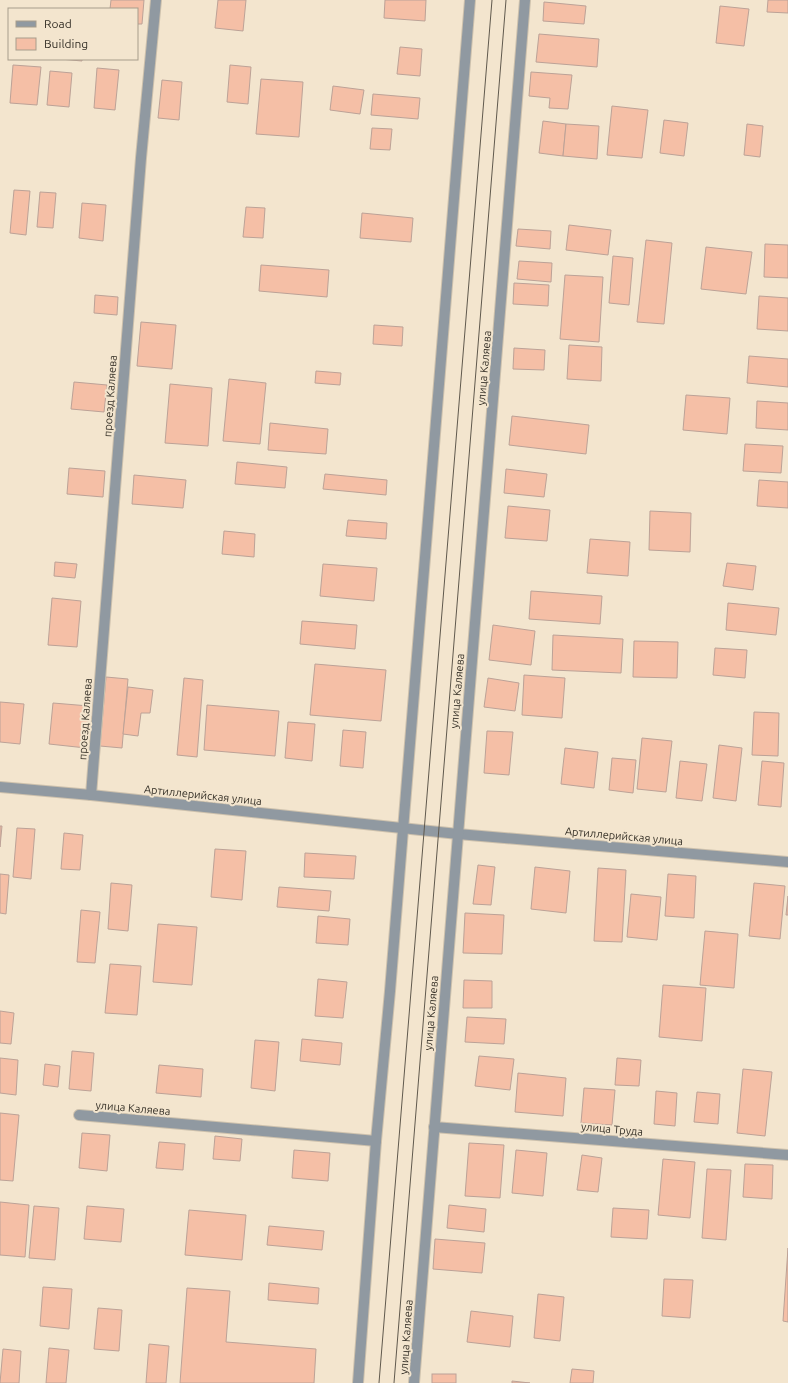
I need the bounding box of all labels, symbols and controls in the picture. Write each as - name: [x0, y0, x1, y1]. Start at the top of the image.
- legend: [8, 8, 138, 60]
- text: Road: [44, 17, 72, 30]
- text: Building: [44, 37, 88, 50]
- street label: улица Каляева: [475, 330, 493, 406]
- street label: проезд Каляева: [101, 355, 119, 437]
- street label: улица Каляева: [448, 653, 466, 729]
- street label: проезд Каляева: [76, 678, 94, 760]
- street label: Артиллерийская улица: [144, 783, 262, 807]
- street label: Артиллерийская улица: [565, 825, 683, 847]
- street label: улица Каляева: [422, 975, 440, 1051]
- street label: улица Каляева: [95, 1099, 171, 1117]
- street label: улица Труда: [581, 1120, 643, 1138]
- street label: улица Каляева: [397, 1299, 415, 1375]

